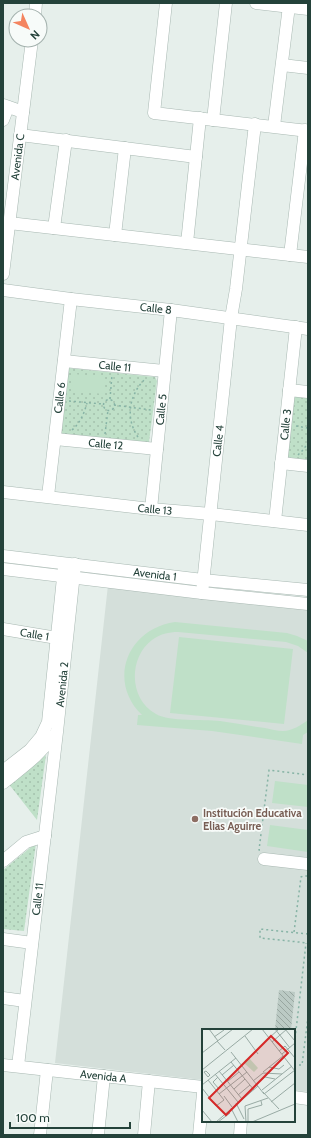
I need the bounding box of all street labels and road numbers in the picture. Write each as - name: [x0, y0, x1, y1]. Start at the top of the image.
- street label: Avenida C: [8, 133, 27, 181]
- street label: Calle 8: [139, 300, 173, 317]
- street label: Calle 11: [98, 357, 132, 375]
- street label: Calle 6: [51, 381, 68, 414]
- street label: Calle 5: [152, 393, 170, 426]
- street label: Calle 3: [277, 408, 294, 441]
- street label: Calle 4: [209, 424, 227, 457]
- street label: Calle 12: [88, 435, 124, 453]
- street label: Calle 13: [137, 501, 173, 518]
- street label: Avenida 1: [133, 565, 177, 584]
- street label: Calle 1: [19, 625, 50, 644]
- street label: Avenida 2: [53, 661, 71, 708]
- street label: Calle 11: [29, 882, 46, 916]
- street label: Avenida A: [80, 1067, 128, 1086]

